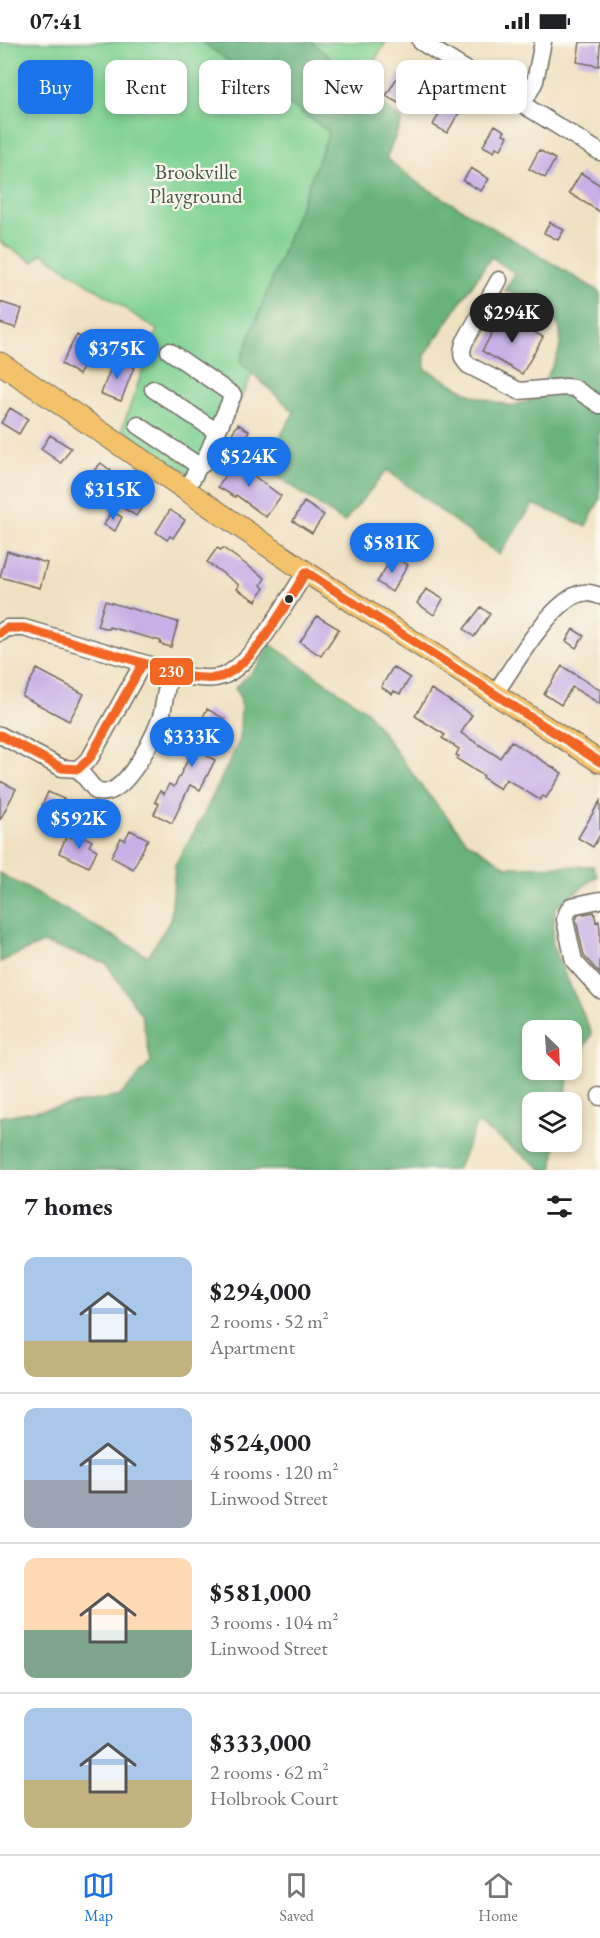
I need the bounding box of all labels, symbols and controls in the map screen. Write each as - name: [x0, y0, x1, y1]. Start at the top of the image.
- text: 07:41: [30, 7, 83, 36]
- chip: Buy: [18, 60, 93, 114]
- chip: Rent: [105, 60, 187, 114]
- chip: Filters: [199, 60, 291, 114]
- chip: New: [303, 60, 384, 114]
- chip: Apartment: [396, 60, 527, 114]
- park label: Brookville Playground: [149, 158, 243, 209]
- pin: $294K: [470, 293, 554, 344]
- text: $294K: [484, 299, 540, 325]
- pin: $375K: [75, 329, 159, 380]
- text: $375K: [89, 335, 145, 361]
- pin: $524K: [207, 437, 291, 488]
- text: $524K: [221, 443, 277, 469]
- pin: $315K: [71, 470, 155, 521]
- text: $315K: [85, 476, 141, 502]
- pin: $581K: [350, 523, 434, 574]
- text: $581K: [364, 529, 420, 555]
- unlabelled marker: [283, 593, 295, 605]
- line badge: 230: [149, 657, 194, 686]
- text: 230: [158, 661, 184, 682]
- pin: $333K: [150, 717, 234, 768]
- text: $333K: [164, 723, 220, 749]
- pin: $592K: [37, 799, 121, 850]
- text: $592K: [51, 805, 107, 831]
- north arrow: [522, 1020, 582, 1080]
- map controls: [522, 1020, 582, 1152]
- button: layers: [522, 1092, 582, 1152]
- text: 7 homes: [24, 1189, 113, 1223]
- icon: filters: [543, 1190, 576, 1223]
- text: $294,000: [210, 1274, 311, 1308]
- icon: home: [72, 1281, 144, 1353]
- text: 2 rooms · 52 m²: [210, 1308, 329, 1334]
- text: Apartment: [210, 1334, 295, 1360]
- text: $524,000: [210, 1425, 311, 1459]
- icon: home: [72, 1432, 144, 1504]
- text: 4 rooms · 120 m²: [210, 1459, 338, 1485]
- text: Linwood Street: [210, 1485, 328, 1511]
- text: $581,000: [210, 1575, 311, 1609]
- icon: home: [72, 1582, 144, 1654]
- text: 3 rooms · 104 m²: [210, 1609, 338, 1635]
- text: Linwood Street: [210, 1635, 328, 1661]
- text: $333,000: [210, 1725, 311, 1759]
- icon: home: [72, 1732, 144, 1804]
- text: 2 rooms · 62 m²: [210, 1759, 329, 1785]
- text: Holbrook Court: [210, 1785, 338, 1811]
- tab: Map: [82, 1869, 115, 1926]
- tab: Saved: [280, 1869, 314, 1926]
- tab: Home: [478, 1869, 518, 1926]

